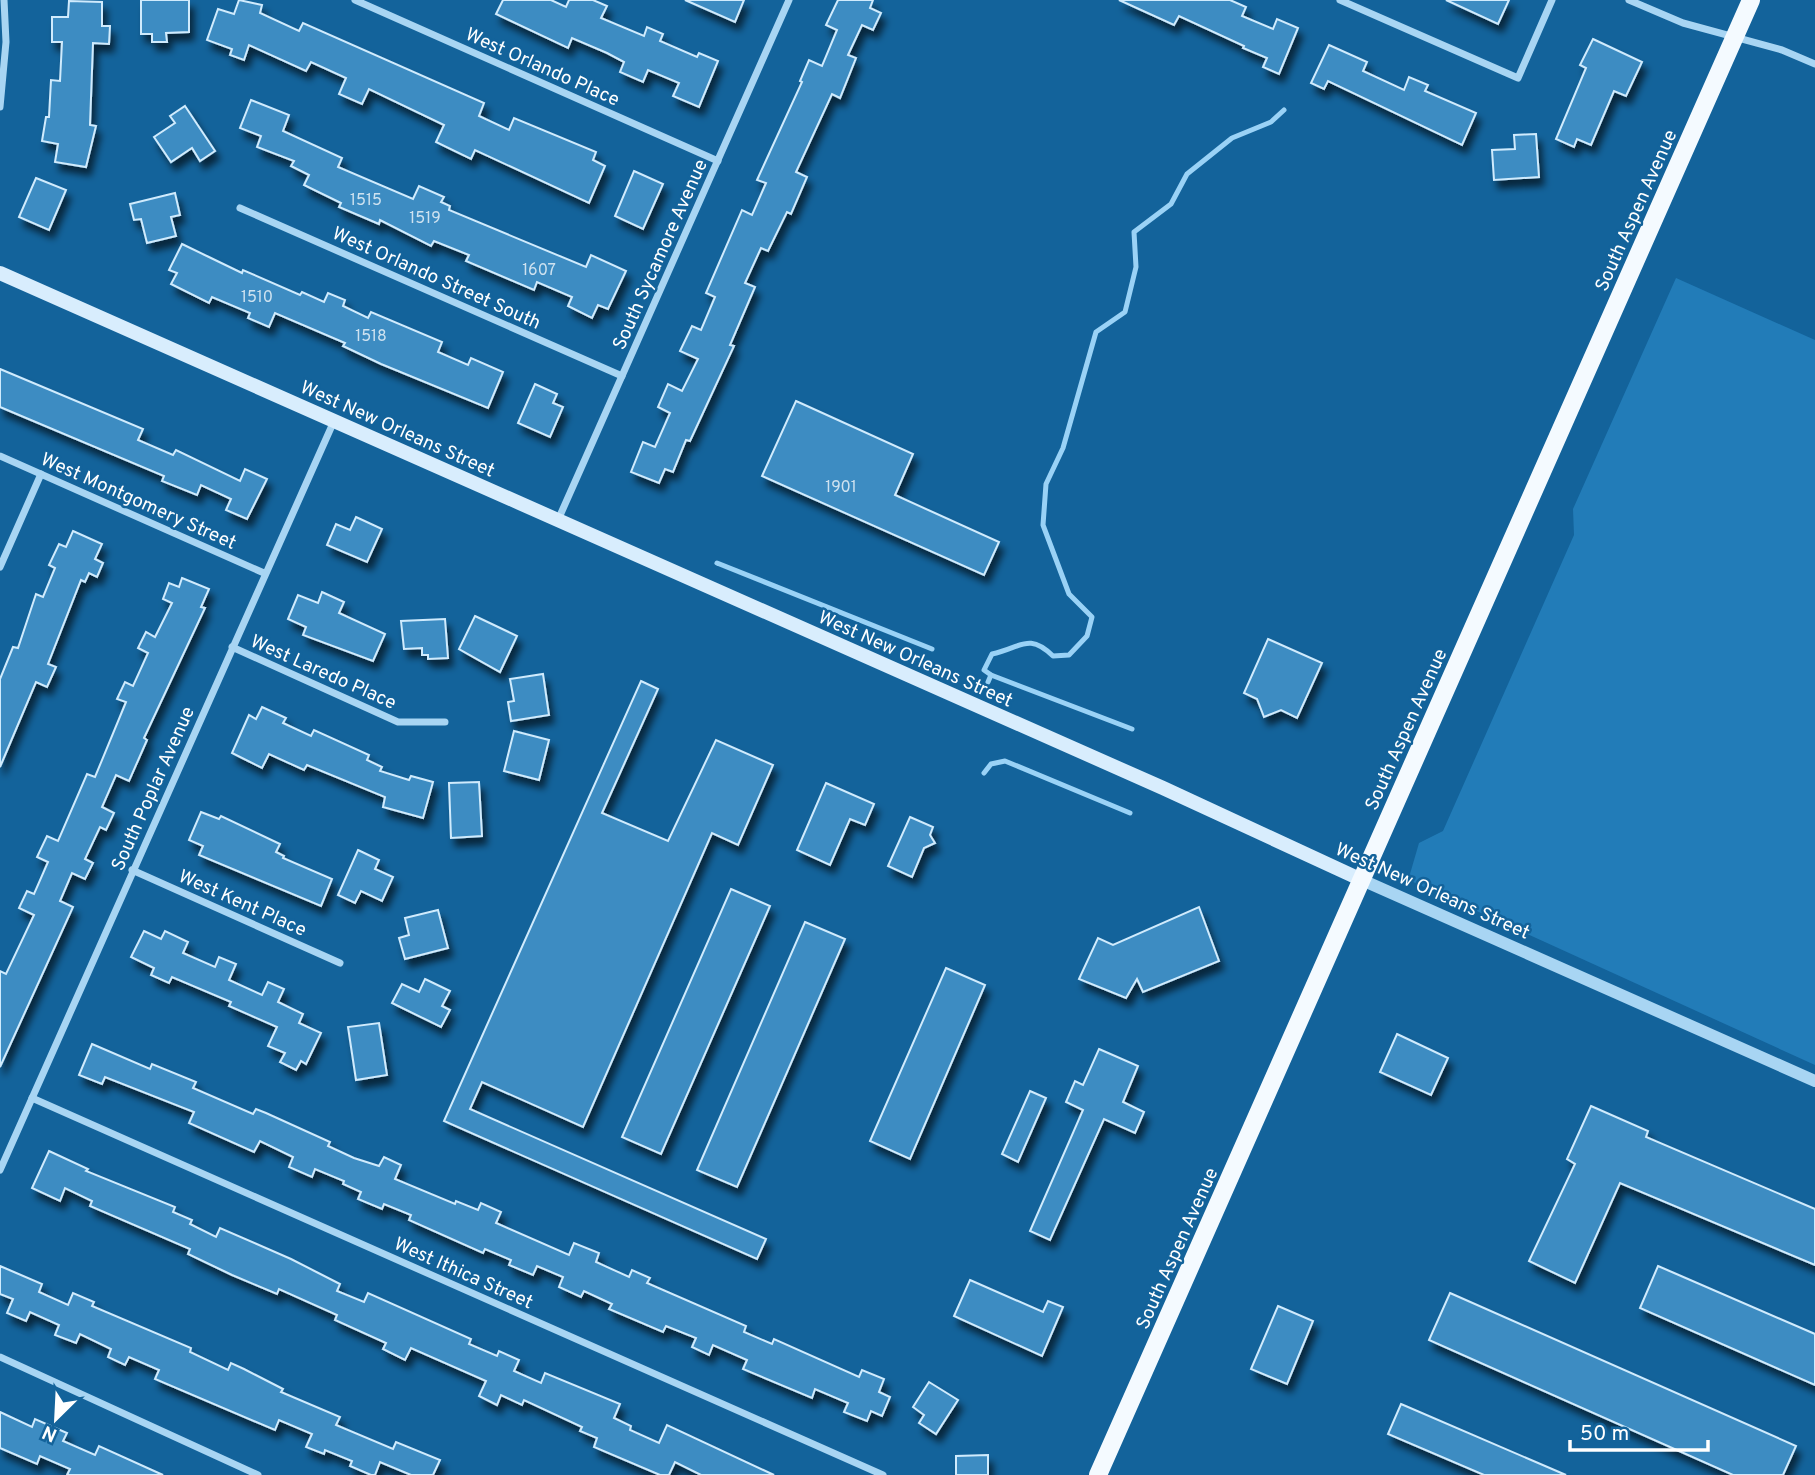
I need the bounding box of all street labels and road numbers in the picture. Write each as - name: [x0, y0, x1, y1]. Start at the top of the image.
- street label: West Orlando Place: [461, 23, 623, 113]
- street label: South Aspen Avenue: [1590, 126, 1683, 295]
- street label: South Sycamore Avenue: [608, 156, 714, 354]
- street label: West Orlando Street South: [328, 222, 544, 336]
- street label: West New Orleans Street: [296, 376, 498, 484]
- street label: West Montgomery Street: [37, 448, 240, 556]
- street label: West New Orleans Street: [814, 606, 1016, 714]
- street label: West Laredo Place: [247, 630, 400, 716]
- street label: South Aspen Avenue: [1360, 645, 1453, 814]
- street label: South Poplar Avenue: [107, 703, 201, 875]
- street label: West New Orleans Street: [1331, 838, 1533, 946]
- street label: West Kent Place: [174, 865, 310, 943]
- street label: South Aspen Avenue: [1131, 1164, 1224, 1333]
- street label: West Ithica Street: [390, 1232, 536, 1315]

